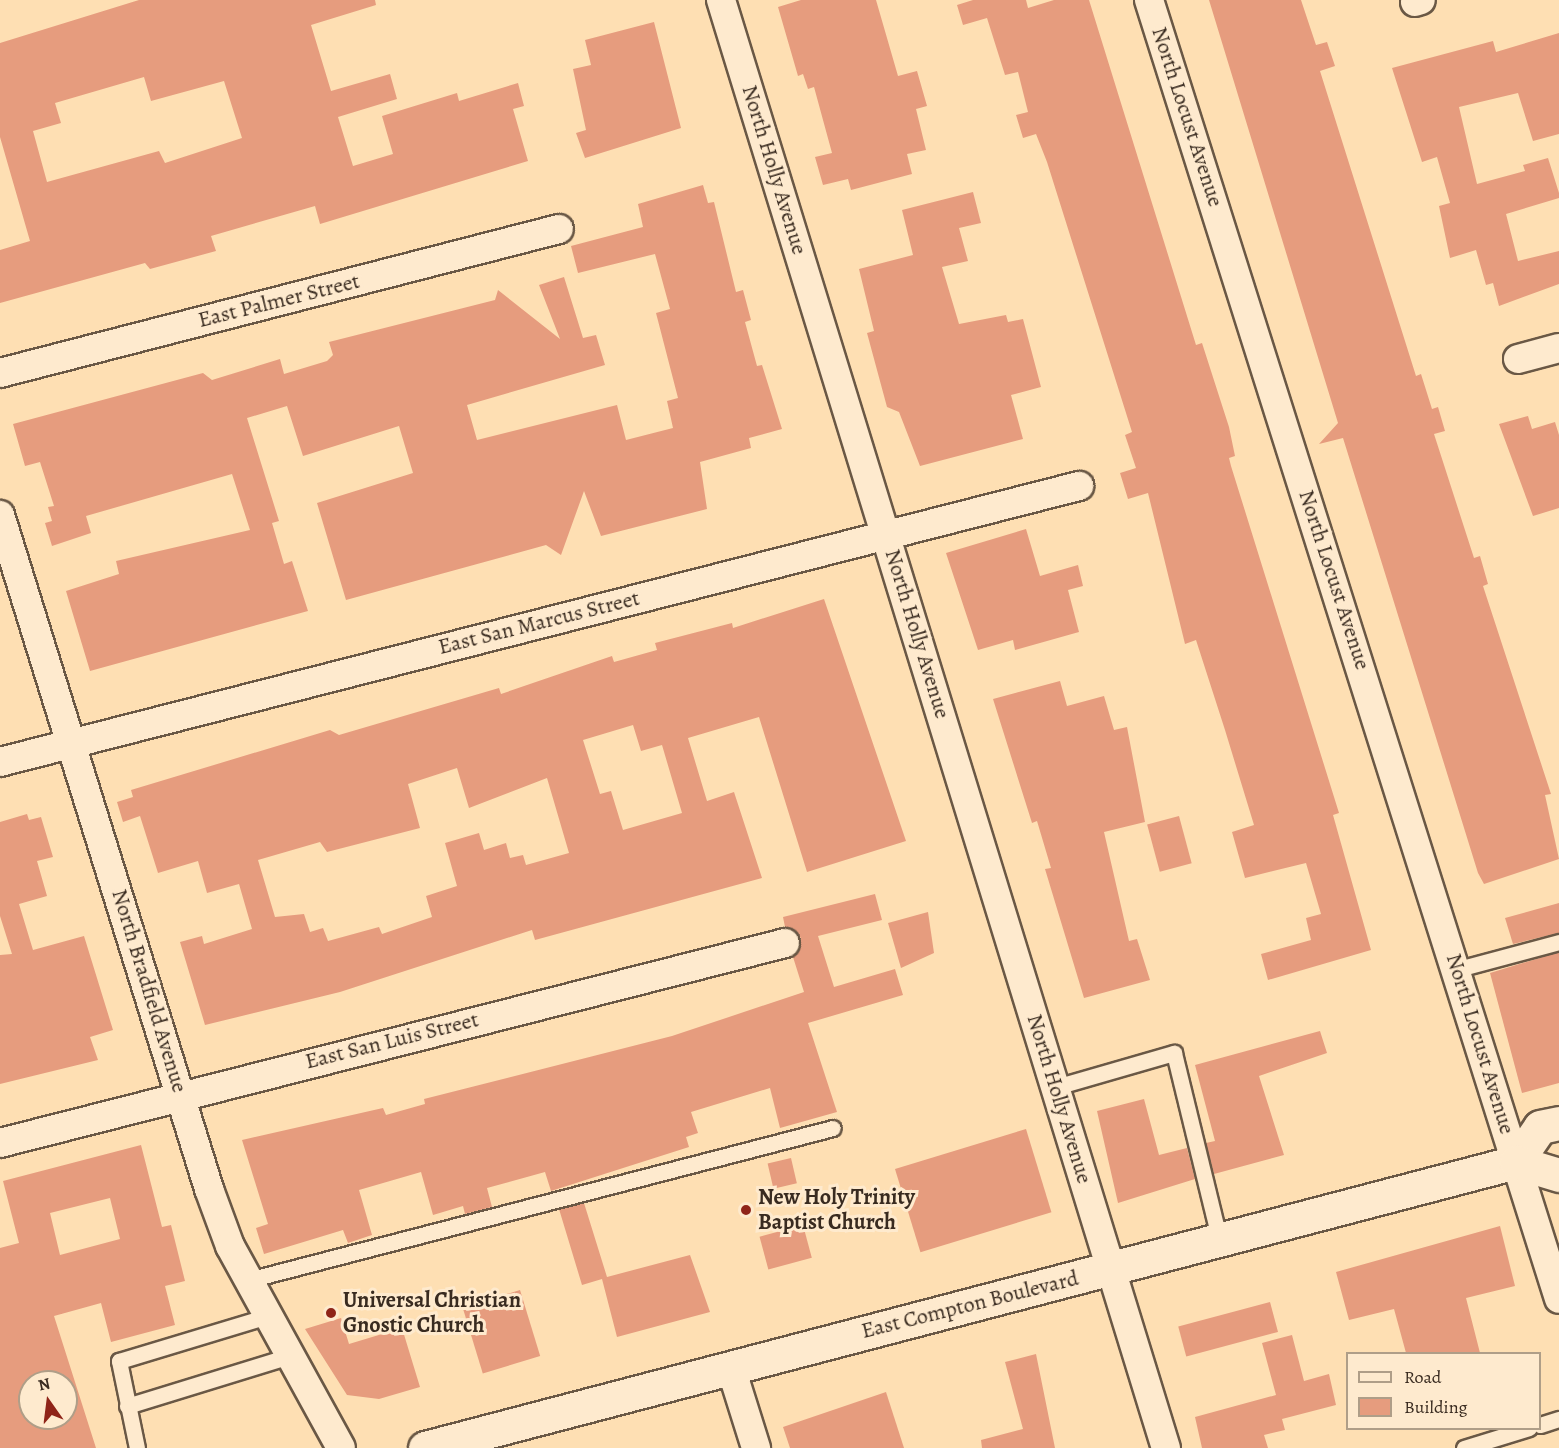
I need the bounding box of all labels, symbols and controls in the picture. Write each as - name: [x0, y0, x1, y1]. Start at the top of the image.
- street label: North Locust Avenue: [1145, 24, 1229, 210]
- street label: North Holly Avenue: [736, 82, 812, 258]
- street label: East Palmer Street: [195, 268, 363, 334]
- street label: North Locust Avenue: [1292, 487, 1376, 673]
- street label: North Holly Avenue: [879, 546, 955, 722]
- street label: East San Marcus Street: [436, 585, 642, 661]
- street label: North Bradfield Avenue: [106, 886, 192, 1096]
- street label: North Locust Avenue: [1440, 951, 1520, 1137]
- street label: East San Luis Street: [303, 1007, 481, 1075]
- street label: North Holly Avenue: [1021, 1011, 1097, 1187]
- place label: New Holy Trinity Baptist Church: [758, 1184, 915, 1236]
- marker: New Holy Trinity Baptist Church: [739, 1203, 753, 1217]
- street label: East Compton Boulevard: [859, 1265, 1081, 1345]
- place label: Universal Christian Gnostic Church: [343, 1287, 521, 1338]
- marker: Universal Christian Gnostic Church: [324, 1306, 338, 1320]
- legend: [1346, 1352, 1541, 1430]
- text: Road: [1404, 1365, 1441, 1389]
- north arrow: [18, 1370, 78, 1430]
- text: N: [36, 1372, 52, 1397]
- text: Building: [1404, 1395, 1468, 1419]

